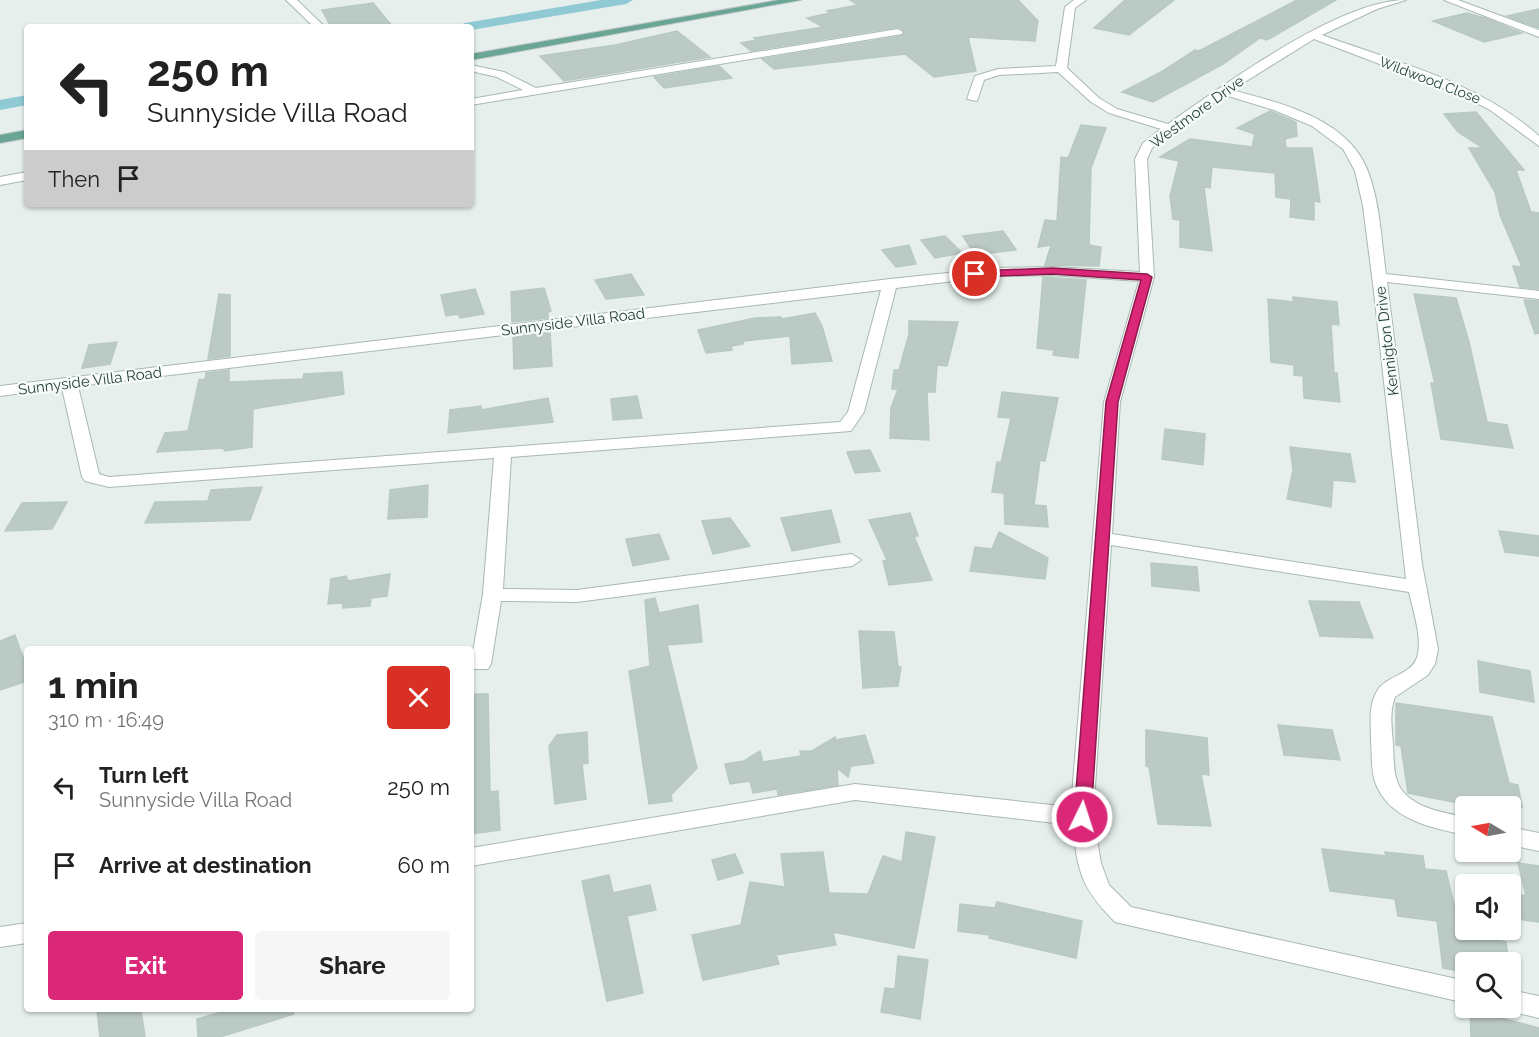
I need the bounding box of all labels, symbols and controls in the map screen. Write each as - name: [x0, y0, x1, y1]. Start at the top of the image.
- text: 250 m: [147, 47, 269, 96]
- icon: left: [48, 48, 126, 126]
- street label: Wildwood Close: [1377, 53, 1483, 107]
- street label: Westmore Drive: [1146, 72, 1248, 152]
- text: Sunnyside Villa Road: [147, 97, 408, 128]
- icon: arrive: [112, 162, 145, 195]
- text: Then: [48, 166, 100, 192]
- pin: [949, 248, 1000, 299]
- icon: arrive: [958, 257, 991, 290]
- street label: Kennigton Drive: [1371, 285, 1403, 397]
- street label: Sunnyside Villa Road: [500, 304, 646, 340]
- street label: Sunnyside Villa Road: [17, 363, 163, 399]
- text: 1 min: [48, 664, 139, 706]
- button: close: [387, 666, 450, 729]
- text: 310 m · 16:49: [48, 708, 164, 732]
- text: Turn left: [99, 762, 189, 788]
- icon: left: [48, 771, 81, 804]
- text: 250 m: [387, 774, 450, 800]
- position arrow: [1050, 785, 1114, 849]
- text: Sunnyside Villa Road: [99, 788, 292, 812]
- north arrow: [1455, 796, 1521, 862]
- map controls: [1455, 796, 1521, 1018]
- icon: arrive: [48, 849, 81, 882]
- text: Arrive at destination: [99, 852, 312, 878]
- text: 60 m: [397, 852, 450, 878]
- button: sound: [1455, 874, 1521, 940]
- button: Exit: [48, 931, 243, 1000]
- button: Share: [255, 931, 450, 1000]
- button: search: [1455, 952, 1521, 1018]

